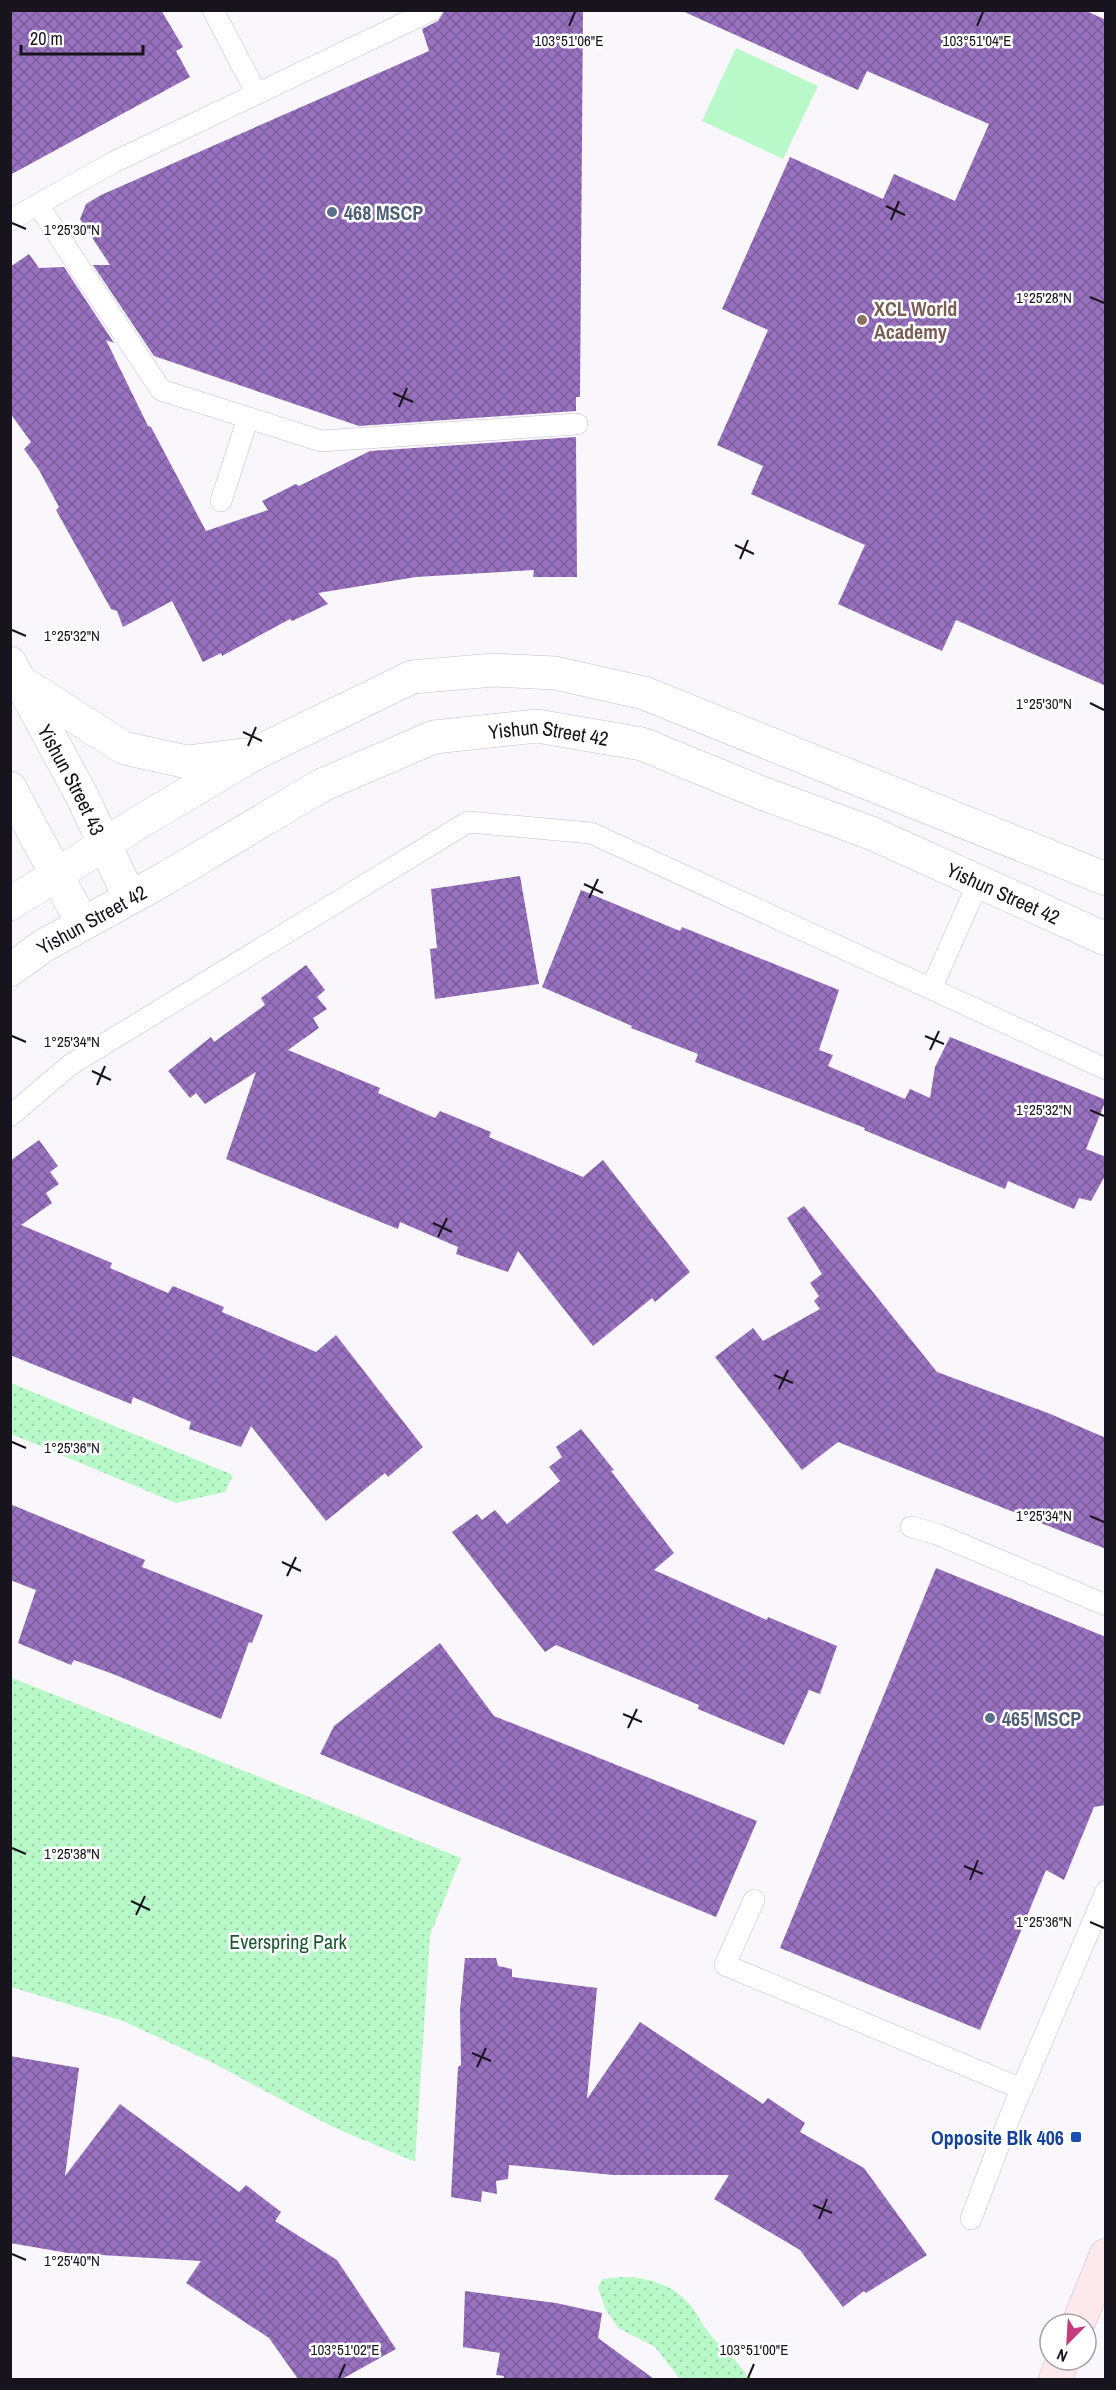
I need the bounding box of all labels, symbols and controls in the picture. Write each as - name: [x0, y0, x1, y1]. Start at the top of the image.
- scale bar: [21, 18, 142, 56]
- text: 20 m: [30, 26, 63, 51]
- text: 103°51'06"E: [535, 30, 603, 51]
- text: 103°51'04"E: [943, 30, 1011, 51]
- place label: 468 MSCP: [344, 199, 423, 226]
- marker: 468 MSCP: [325, 205, 339, 219]
- text: 1°25'30"N: [44, 219, 100, 240]
- text: 1°25'28"N: [1016, 287, 1072, 308]
- place label: XCL World Academy: [874, 295, 957, 345]
- marker: XCL World Academy: [855, 313, 869, 327]
- text: 1°25'32"N: [44, 625, 100, 646]
- text: 1°25'30"N: [1016, 693, 1072, 714]
- street label: Yishun Street 42: [487, 712, 611, 752]
- street label: Yishun Street 43: [32, 719, 112, 839]
- street label: Yishun Street 42: [942, 855, 1064, 930]
- street label: Yishun Street 42: [31, 878, 151, 960]
- text: 1°25'34"N: [44, 1031, 100, 1052]
- text: 1°25'32"N: [1016, 1099, 1072, 1120]
- text: 1°25'36"N: [44, 1437, 100, 1458]
- text: 1°25'34"N: [1016, 1505, 1072, 1526]
- place label: 465 MSCP: [1002, 1705, 1081, 1732]
- marker: 465 MSCP: [983, 1711, 997, 1725]
- text: 1°25'38"N: [44, 1843, 100, 1864]
- text: 1°25'36"N: [1016, 1911, 1072, 1932]
- park label: Everspring Park: [229, 1928, 348, 1955]
- place label: Opposite Blk 406: [931, 2124, 1064, 2151]
- marker: Opposite Blk 406: [1069, 2130, 1083, 2144]
- text: 1°25'40"N: [44, 2250, 100, 2271]
- north arrow: [1038, 2312, 1098, 2372]
- text: 103°51'02"E: [311, 2339, 379, 2360]
- text: 103°51'00"E: [720, 2339, 788, 2360]
- text: N: [1053, 2344, 1071, 2368]

